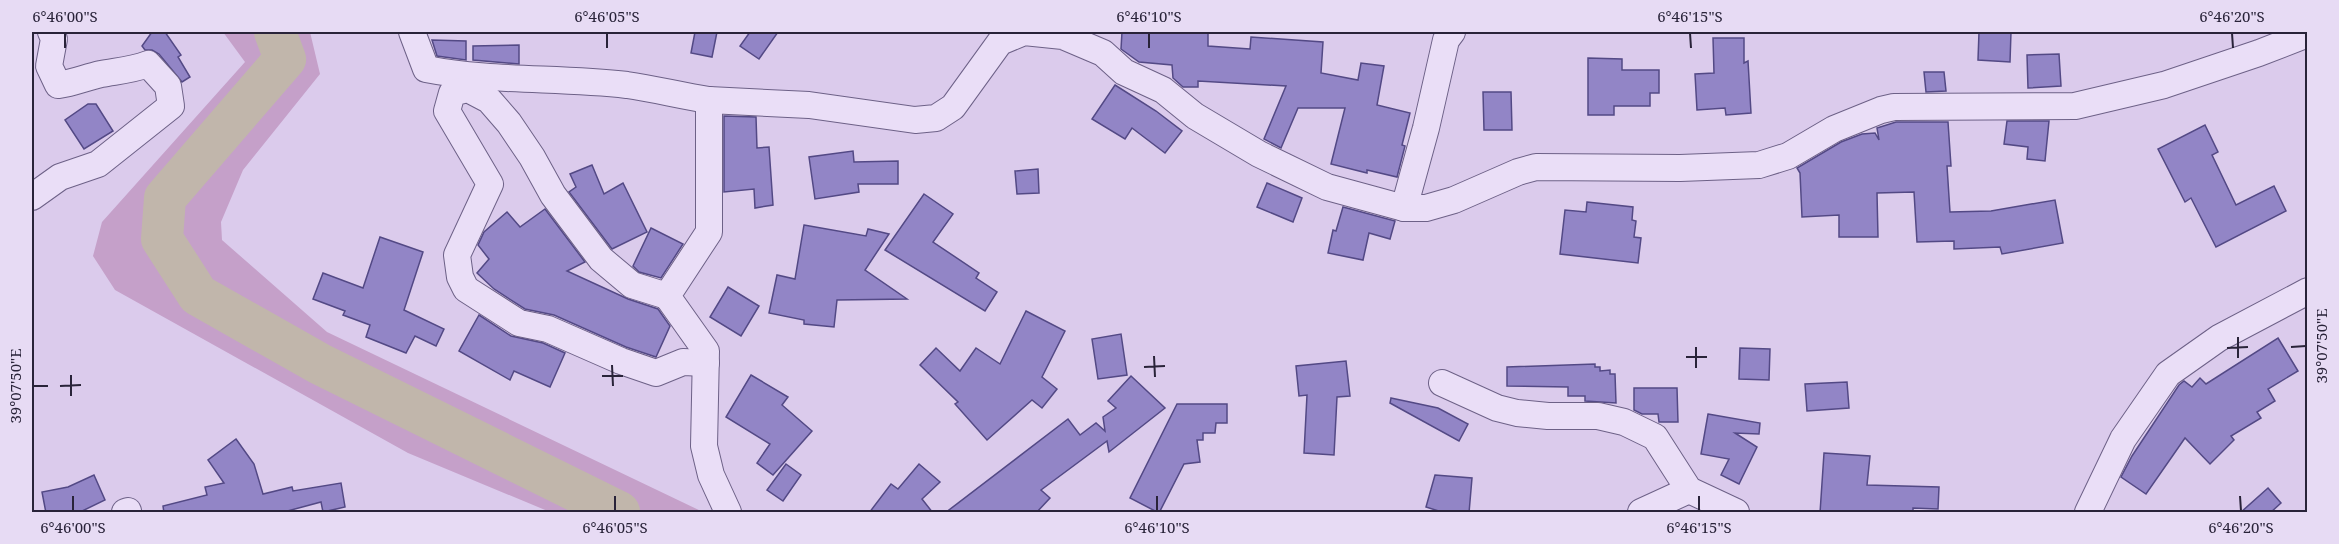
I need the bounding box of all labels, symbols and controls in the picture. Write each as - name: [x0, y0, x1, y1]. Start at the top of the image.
- text: 6°46'00"S: [32, 6, 98, 26]
- text: 6°46'05"S: [574, 6, 640, 26]
- text: 6°46'10"S: [1116, 6, 1182, 26]
- text: 6°46'15"S: [1657, 6, 1723, 26]
- text: 6°46'20"S: [2199, 6, 2265, 26]
- text: 39°07'50"E: [2311, 308, 2331, 384]
- text: 39°07'50"E: [5, 348, 25, 424]
- text: 6°46'00"S: [40, 517, 106, 537]
- text: 6°46'05"S: [582, 517, 648, 537]
- text: 6°46'10"S: [1124, 517, 1190, 537]
- text: 6°46'15"S: [1666, 517, 1732, 537]
- text: 6°46'20"S: [2208, 517, 2274, 537]

